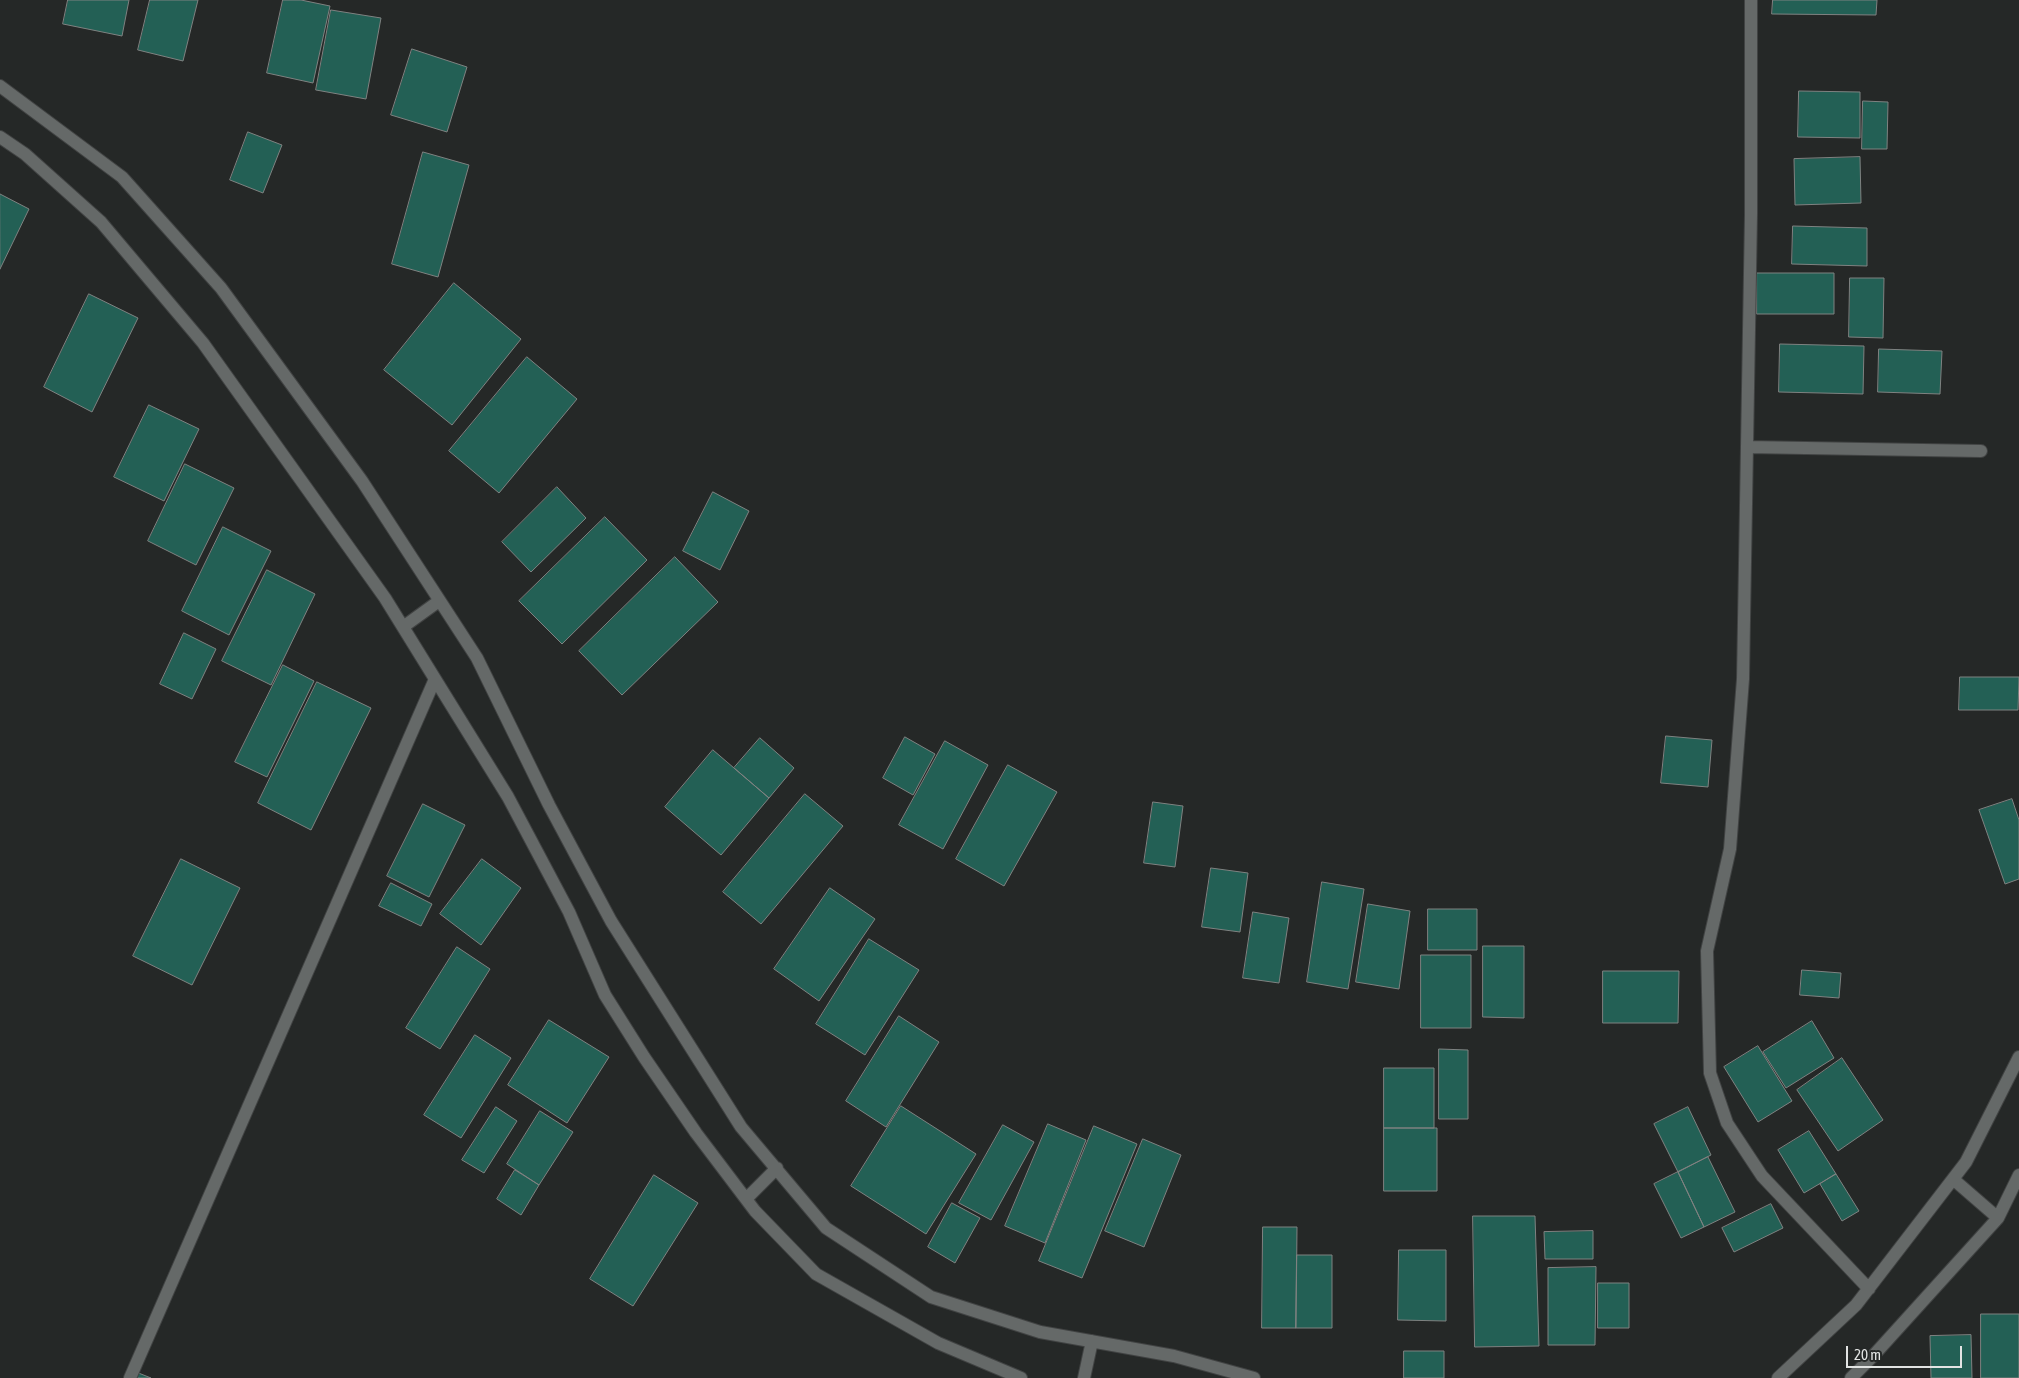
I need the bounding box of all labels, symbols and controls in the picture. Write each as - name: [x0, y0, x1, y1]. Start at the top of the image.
- scale bar: [1849, 1336, 1965, 1368]
- text: 20 m: [1854, 1346, 1881, 1363]

